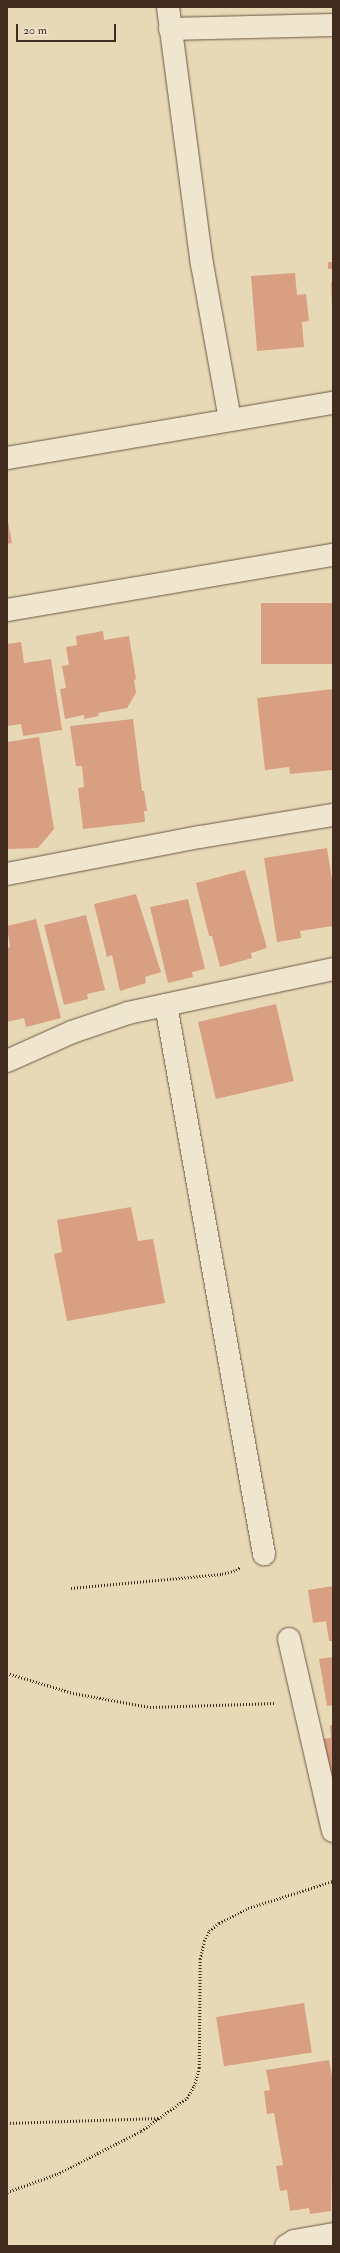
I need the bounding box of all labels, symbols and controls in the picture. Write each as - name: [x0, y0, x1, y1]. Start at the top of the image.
- scale bar: [18, 16, 118, 42]
- text: 20 m: [23, 23, 47, 38]

